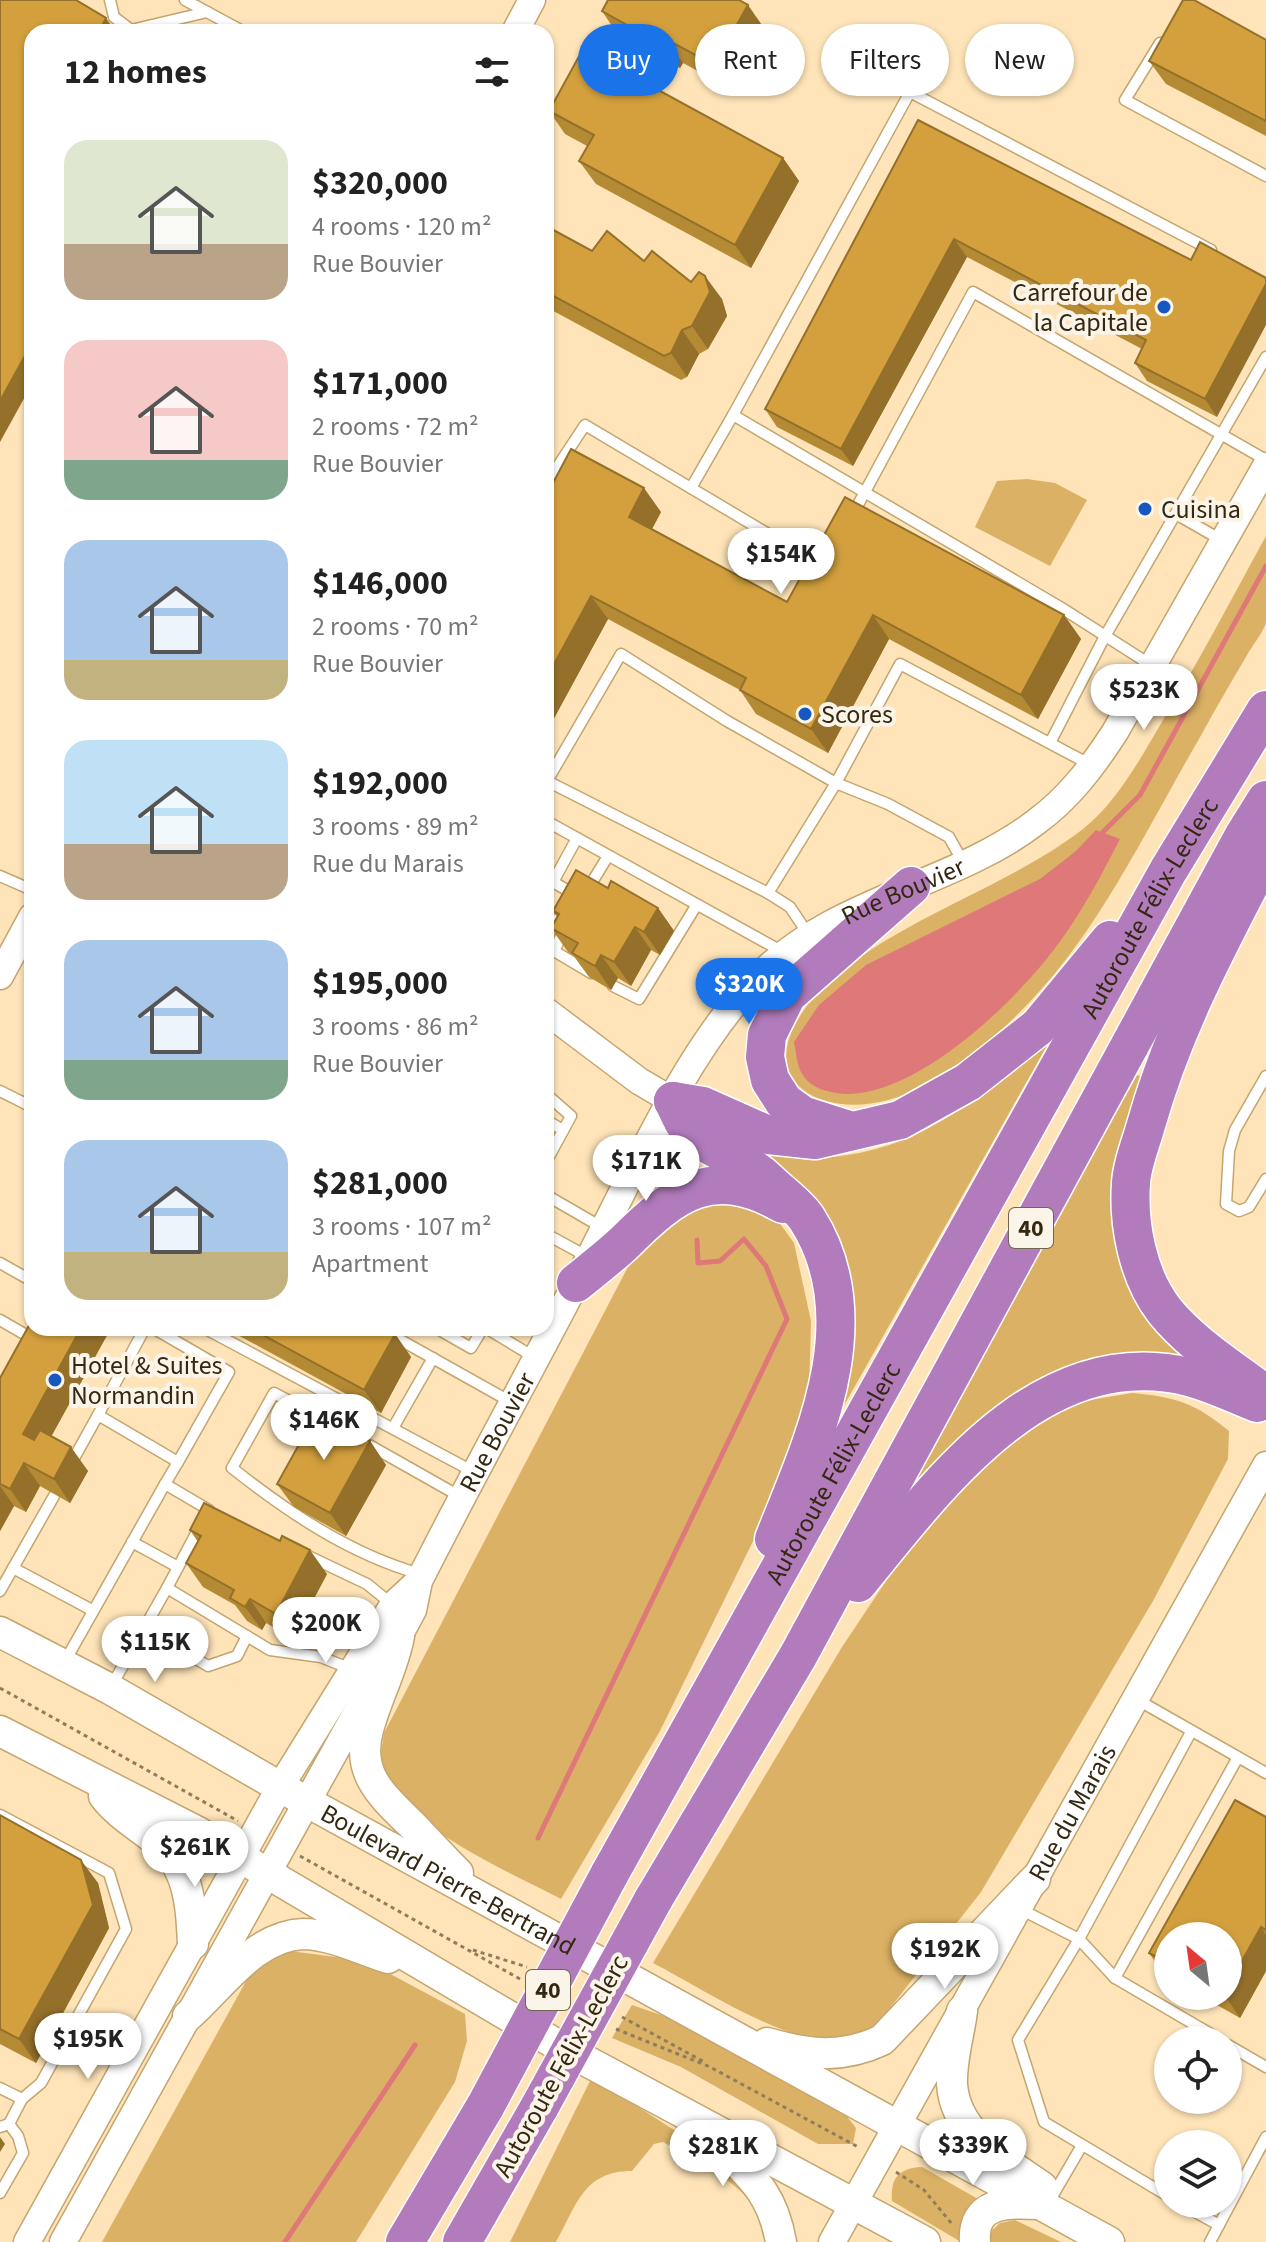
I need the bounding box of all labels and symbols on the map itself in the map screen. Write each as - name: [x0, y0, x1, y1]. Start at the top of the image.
- place label: Carrefour de la Capitale: [1012, 274, 1148, 341]
- marker: Carrefour de la Capitale: [1155, 298, 1173, 316]
- place label: Cuisina: [1161, 491, 1241, 528]
- marker: Cuisina: [1136, 500, 1154, 518]
- pin: $154K: [725, 528, 837, 596]
- pin: $523K: [1088, 664, 1200, 732]
- place label: Scores: [821, 696, 893, 733]
- marker: Scores: [796, 705, 814, 723]
- street label: Autoroute Félix-Leclerc: [1071, 790, 1227, 1025]
- street label: Rue Bouvier: [835, 847, 972, 934]
- pin: $320K: [693, 958, 805, 1026]
- pin: $171K: [590, 1135, 702, 1203]
- road number: 40: [1009, 1208, 1053, 1248]
- place label: Hotel & Suites Normandin: [71, 1347, 223, 1414]
- street label: Autoroute Félix-Leclerc: [756, 1355, 910, 1591]
- street label: Rue Bouvier: [450, 1365, 544, 1499]
- marker: Hotel & Suites Normandin: [46, 1371, 64, 1389]
- pin: $146K: [268, 1394, 380, 1462]
- pin: $200K: [270, 1597, 382, 1665]
- pin: $115K: [99, 1616, 211, 1684]
- street label: Rue du Marais: [1019, 1737, 1125, 1888]
- street label: Boulevard Pierre-Bertrand: [314, 1794, 582, 1964]
- pin: $261K: [139, 1821, 251, 1889]
- north arrow: [1154, 1922, 1242, 2010]
- pin: $192K: [889, 1923, 1001, 1991]
- street label: Autoroute Félix-Leclerc: [484, 1948, 638, 2184]
- road number: 40: [526, 1970, 570, 2010]
- pin: $195K: [32, 2013, 144, 2081]
- pin: $339K: [917, 2119, 1029, 2187]
- pin: $281K: [667, 2120, 779, 2188]

